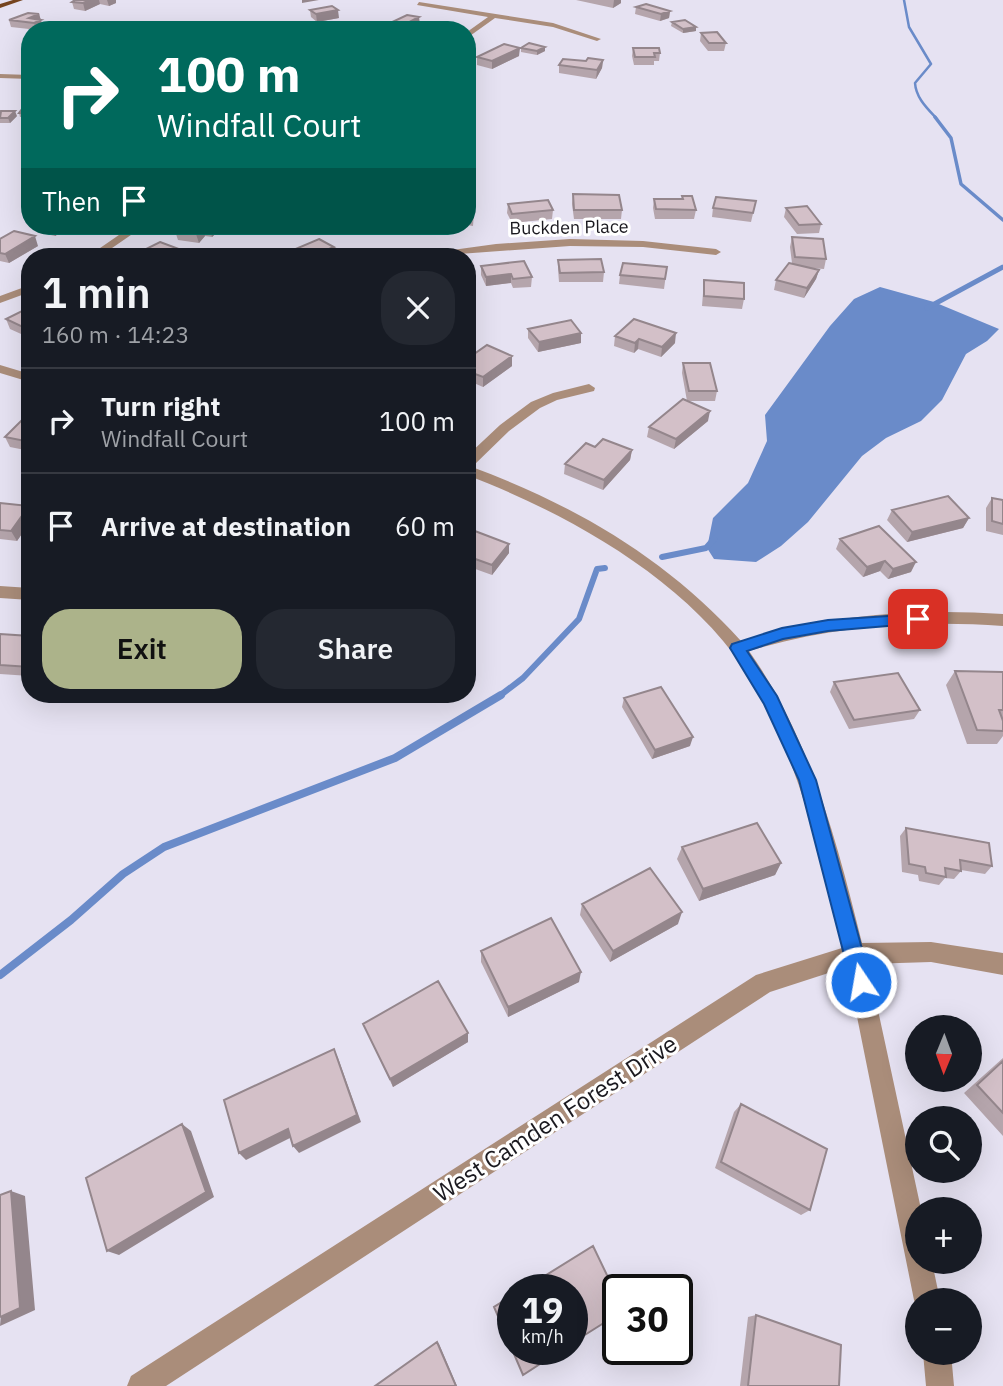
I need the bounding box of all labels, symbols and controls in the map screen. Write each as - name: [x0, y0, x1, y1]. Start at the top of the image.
- text: 100 m: [157, 42, 301, 105]
- icon: right: [42, 49, 133, 140]
- text: Windfall Court: [157, 104, 362, 146]
- icon: arrive: [115, 182, 153, 220]
- text: Then: [42, 184, 101, 218]
- street label: Buckden Place: [509, 214, 629, 240]
- text: 1 min: [42, 265, 151, 320]
- button: close: [381, 271, 455, 345]
- text: 160 m · 14:23: [42, 319, 189, 349]
- text: Turn right: [101, 389, 220, 423]
- icon: right: [42, 402, 80, 440]
- text: 100 m: [379, 404, 455, 438]
- text: Windfall Court: [101, 423, 248, 453]
- icon: arrive: [42, 507, 80, 545]
- text: Arrive at destination: [101, 509, 351, 543]
- text: 60 m: [395, 509, 455, 543]
- pin: [888, 589, 948, 649]
- icon: arrive: [899, 600, 937, 638]
- button: Exit: [42, 609, 242, 689]
- button: Share: [256, 609, 455, 689]
- position arrow: [824, 945, 898, 1019]
- north arrow: [905, 1015, 982, 1092]
- map controls: [905, 1015, 982, 1365]
- street label: West Camden Forest Drive: [427, 1027, 683, 1209]
- button: search: [905, 1106, 982, 1183]
- button: +: [905, 1197, 982, 1274]
- speed limit sign: 30: [602, 1274, 693, 1365]
- text: 19: [521, 1287, 564, 1333]
- button: −: [905, 1288, 982, 1365]
- text: km/h: [521, 1325, 564, 1348]

